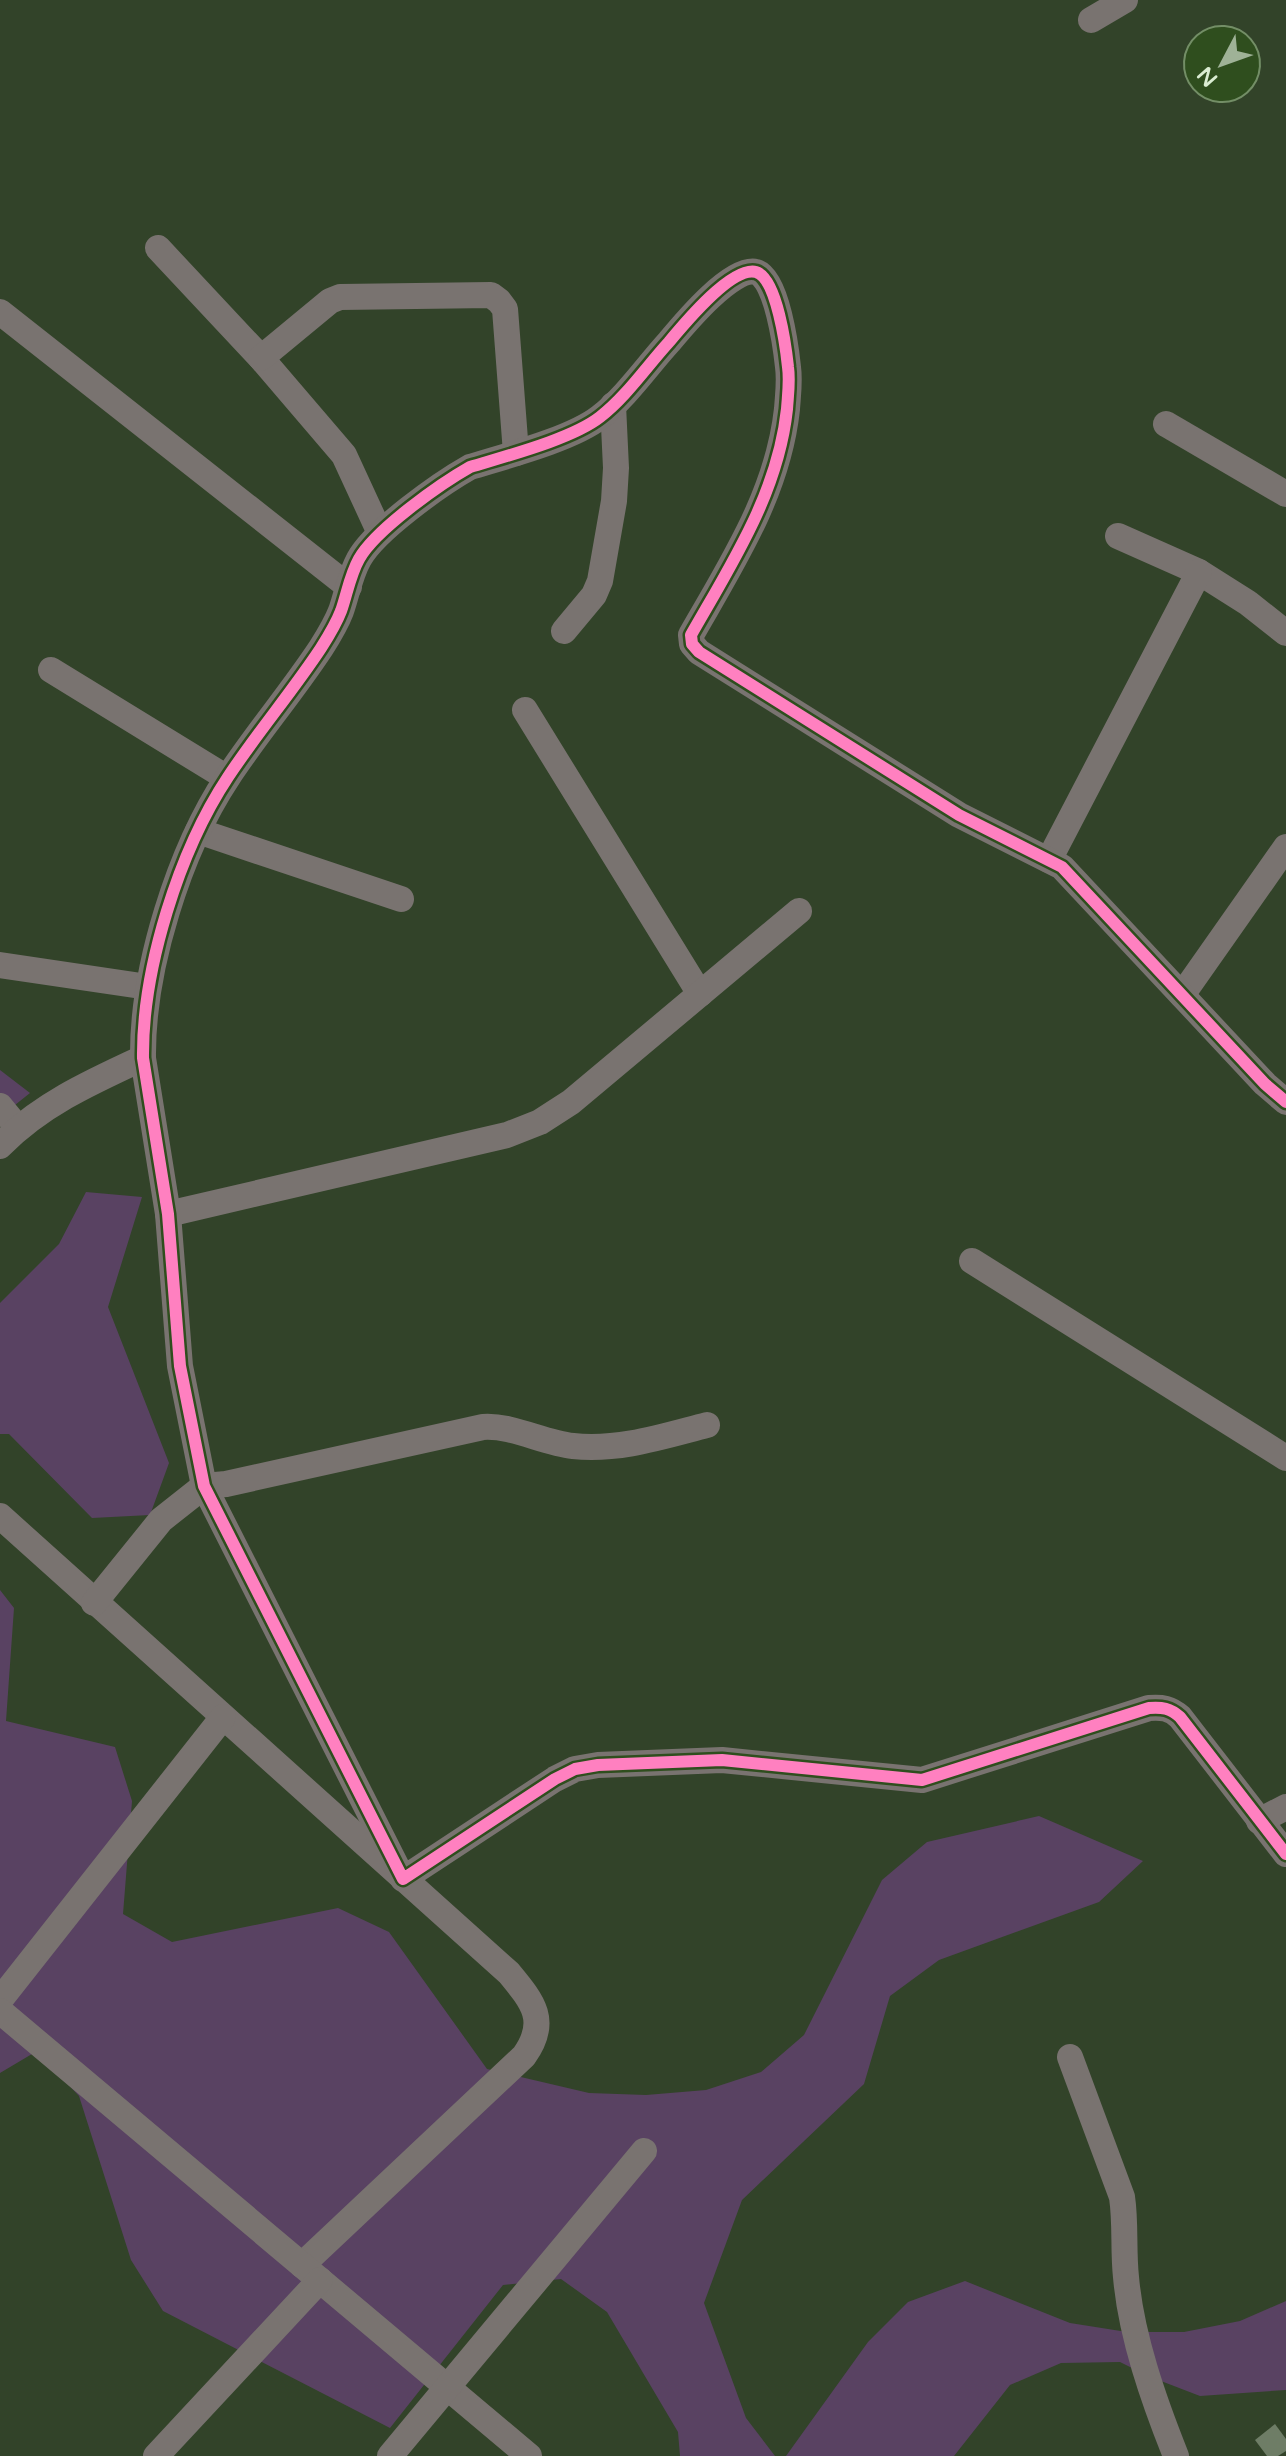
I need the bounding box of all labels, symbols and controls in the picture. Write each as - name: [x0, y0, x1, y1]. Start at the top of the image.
- north arrow: [1182, 24, 1262, 104]
- text: N: [1192, 61, 1223, 92]

